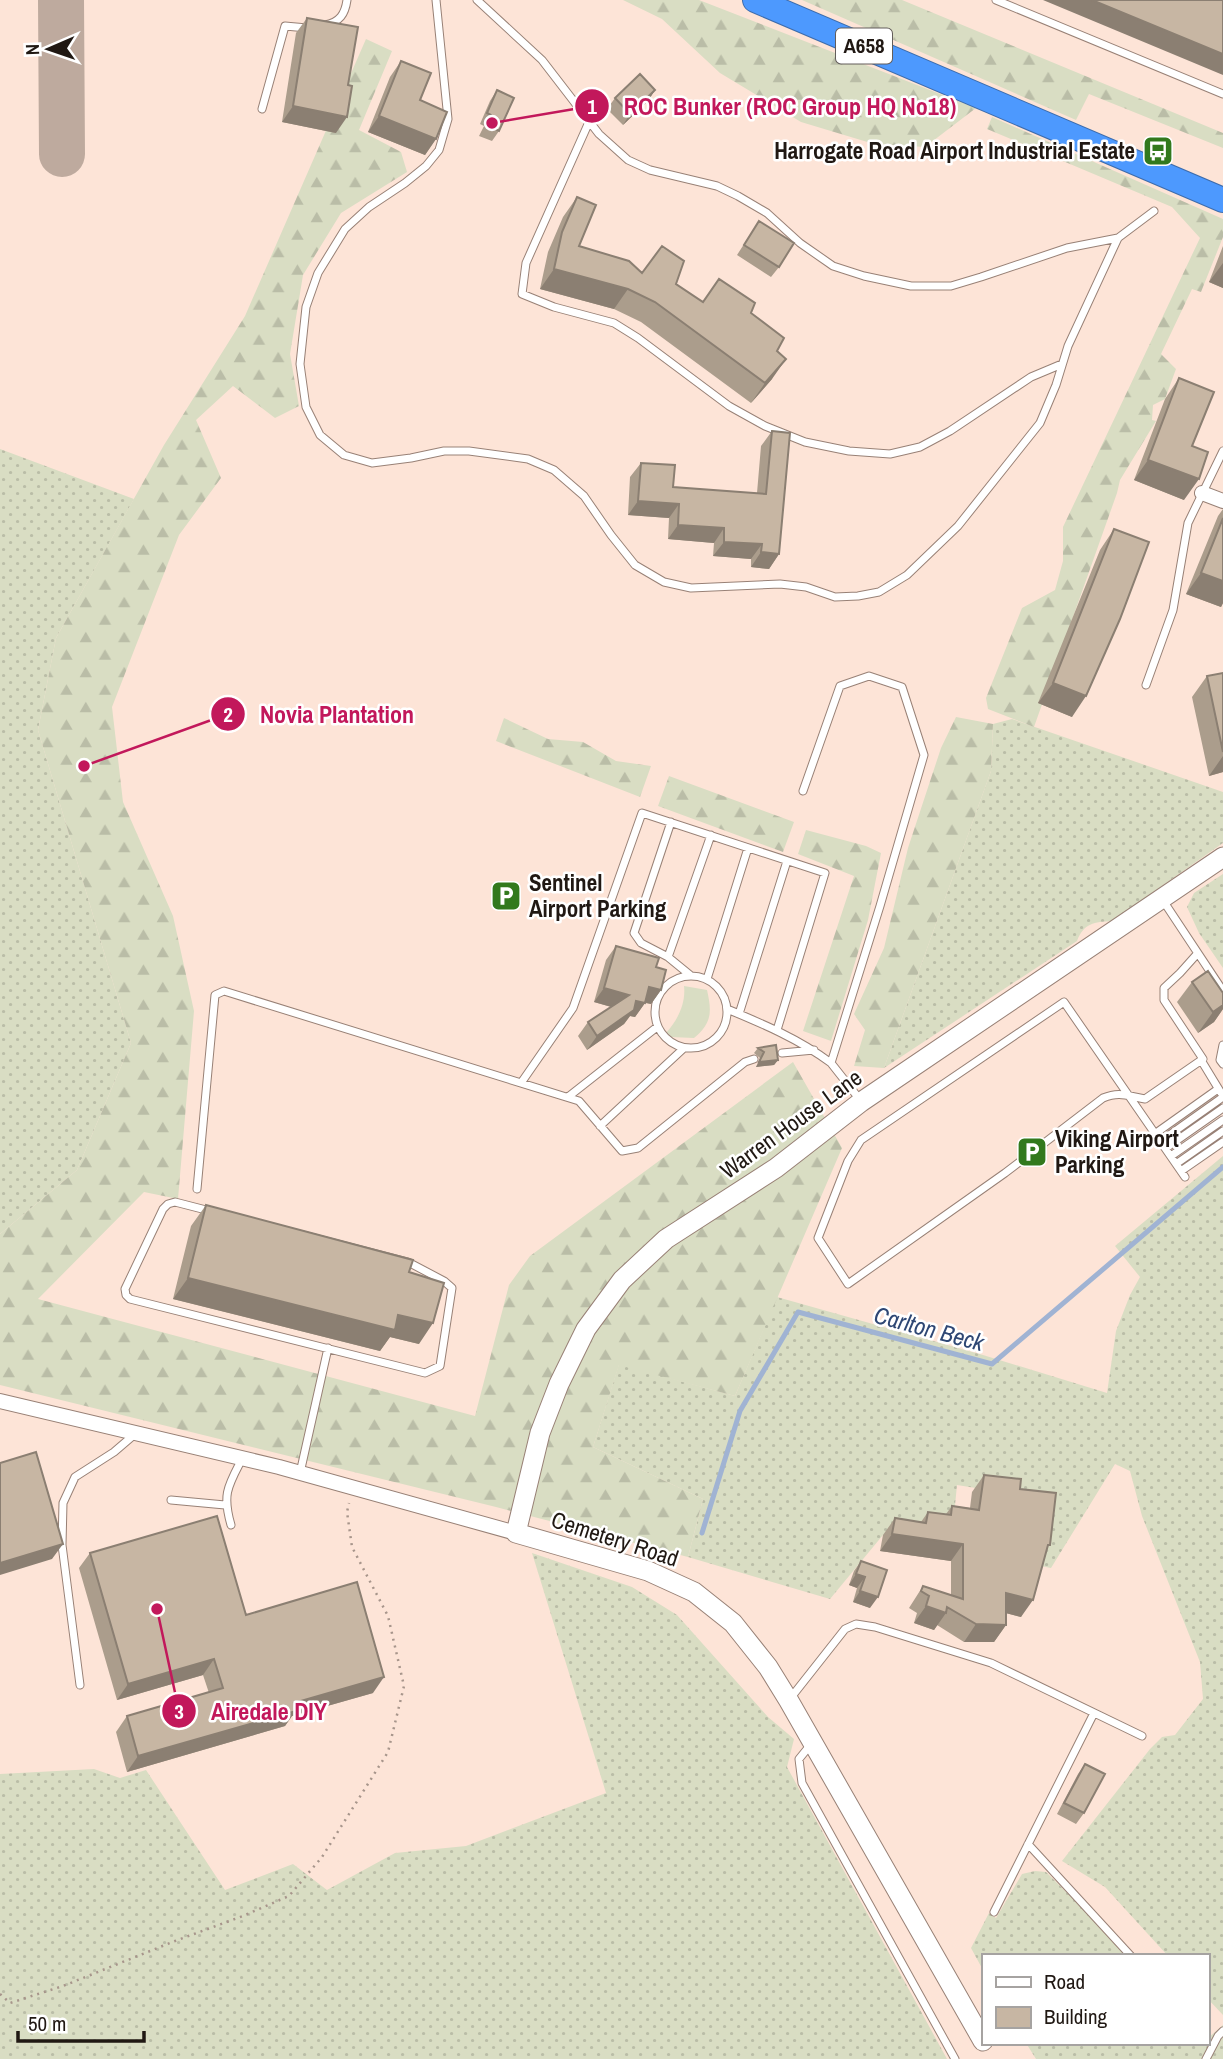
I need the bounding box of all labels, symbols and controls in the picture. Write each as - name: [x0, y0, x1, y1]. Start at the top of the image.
- north arrow: [14, 14, 84, 84]
- road number: A658: [836, 28, 892, 64]
- text: N: [19, 44, 45, 56]
- callout: ROC Bunker (ROC Group HQ No18): [575, 84, 970, 129]
- text: ROC Bunker (ROC Group HQ No18): [624, 90, 956, 122]
- text: 1: [587, 92, 597, 121]
- bus stop icon: Harrogate Road Airport Industrial Estate: [1141, 134, 1175, 168]
- place label: Harrogate Road Airport Industrial Estate: [774, 135, 1135, 166]
- callout: Novia Plantation: [211, 692, 428, 737]
- text: Novia Plantation: [260, 698, 414, 730]
- text: 2: [223, 700, 233, 729]
- place label: Sentinel Airport Parking: [529, 867, 667, 924]
- parking icon: Sentinel Airport Parking: [489, 879, 523, 913]
- street label: Warren House Lane: [714, 1062, 868, 1186]
- place label: Viking Airport Parking: [1055, 1123, 1179, 1180]
- parking icon: Viking Airport Parking: [1015, 1135, 1049, 1169]
- water label: Carlton Beck: [871, 1298, 989, 1358]
- street label: Cemetery Road: [548, 1503, 683, 1574]
- callout: Airedale DIY: [162, 1689, 341, 1734]
- text: Airedale DIY: [211, 1695, 328, 1727]
- text: 3: [174, 1697, 184, 1726]
- legend: [982, 1954, 1209, 2045]
- text: Road: [1044, 1967, 1085, 1996]
- scale bar: [18, 2000, 144, 2044]
- text: Building: [1044, 2002, 1108, 2031]
- text: 50 m: [28, 2009, 66, 2038]

